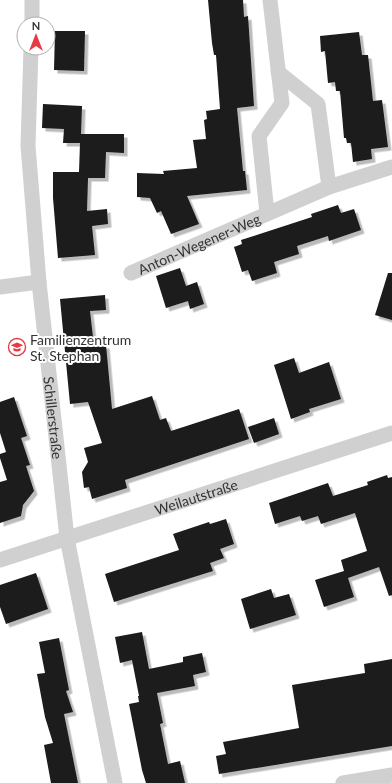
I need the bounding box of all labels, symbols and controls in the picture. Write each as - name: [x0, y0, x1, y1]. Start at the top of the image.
- north arrow: [16, 16, 56, 56]
- text: N: [32, 19, 40, 32]
- street label: Anton-Wegener-Weg: [135, 209, 263, 278]
- place label: Familienzentrum St. Stephan: [30, 331, 131, 364]
- school or university icon: Familienzentrum St. Stephan: [7, 337, 27, 357]
- street label: Schillerstraße: [41, 375, 67, 460]
- street label: Weilautstraße: [152, 475, 240, 518]

